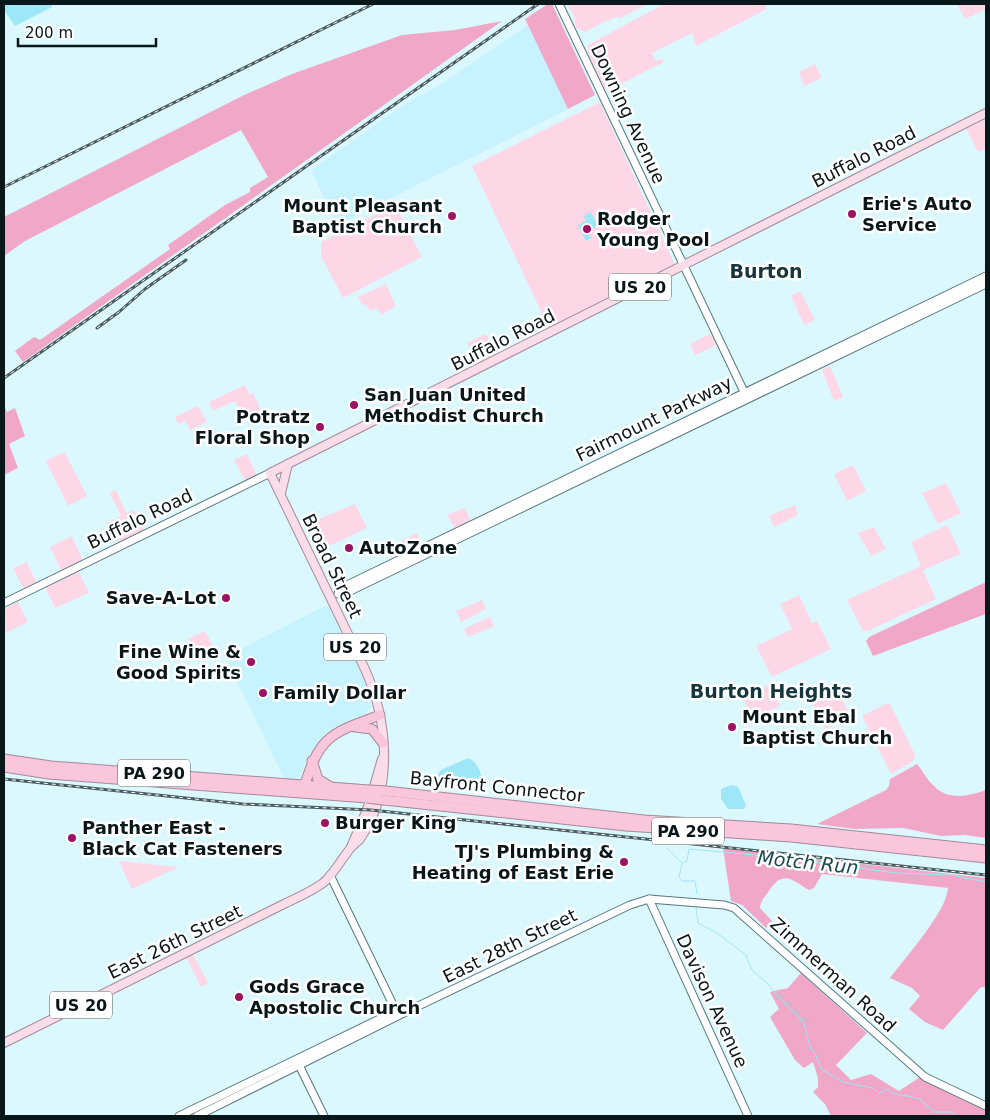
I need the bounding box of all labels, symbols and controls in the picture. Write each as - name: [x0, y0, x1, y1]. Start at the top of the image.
- scale bar: [18, 15, 155, 47]
- text: 200 m: [25, 24, 73, 42]
- street label: Downing Avenue: [587, 41, 670, 187]
- street label: Buffalo Road: [808, 121, 919, 192]
- place label: Erie's Auto Service: [862, 193, 972, 235]
- place label: Mount Pleasant Baptist Church: [283, 195, 442, 237]
- place label: Rodger Young Pool: [596, 208, 710, 250]
- marker: Erie's Auto Service: [846, 208, 858, 220]
- marker: Mount Pleasant Baptist Church: [446, 210, 458, 222]
- marker: Rodger Young Pool: [581, 223, 593, 235]
- district label: Burton: [729, 260, 803, 282]
- road number: US 20: [609, 274, 671, 300]
- street label: Buffalo Road: [447, 304, 558, 375]
- street label: Fairmount Parkway: [572, 371, 736, 466]
- place label: San Juan United Methodist Church: [364, 384, 544, 426]
- marker: San Juan United Methodist Church: [348, 399, 360, 411]
- place label: Potratz Floral Shop: [195, 406, 310, 448]
- marker: Potratz Floral Shop: [314, 421, 326, 433]
- street label: Buffalo Road: [84, 484, 196, 553]
- street label: Broad Street: [298, 510, 367, 621]
- place label: AutoZone: [359, 537, 457, 558]
- marker: AutoZone: [343, 542, 355, 554]
- place label: Save-A-Lot: [106, 587, 216, 608]
- marker: Save-A-Lot: [220, 592, 232, 604]
- road number: US 20: [324, 634, 386, 660]
- place label: Fine Wine & Good Spirits: [116, 641, 241, 683]
- marker: Fine Wine & Good Spirits: [245, 656, 257, 668]
- district label: Burton Heights: [690, 680, 852, 702]
- place label: Family Dollar: [273, 682, 406, 703]
- marker: Family Dollar: [257, 687, 269, 699]
- place label: Mount Ebal Baptist Church: [742, 706, 892, 748]
- marker: Mount Ebal Baptist Church: [726, 721, 738, 733]
- road number: PA 290: [118, 760, 190, 786]
- street label: Bayfront Connector: [409, 767, 586, 806]
- place label: Burger King: [335, 812, 456, 833]
- place label: Panther East - Black Cat Fasteners: [82, 817, 283, 859]
- marker: Burger King: [319, 817, 331, 829]
- road number: PA 290: [652, 818, 724, 844]
- marker: Panther East - Black Cat Fasteners: [66, 832, 78, 844]
- place label: TJ's Plumbing & Heating of East Erie: [412, 841, 614, 883]
- water label: Motch Run: [756, 846, 860, 878]
- marker: TJ's Plumbing & Heating of East Erie: [618, 856, 630, 868]
- street label: East 26th Street: [104, 900, 245, 983]
- street label: East 28th Street: [439, 904, 580, 987]
- street label: Zimmerman Road: [766, 913, 900, 1036]
- street label: Davison Avenue: [672, 931, 753, 1071]
- place label: Gods Grace Apostolic Church: [249, 976, 420, 1018]
- marker: Gods Grace Apostolic Church: [233, 991, 245, 1003]
- road number: US 20: [50, 992, 112, 1018]

